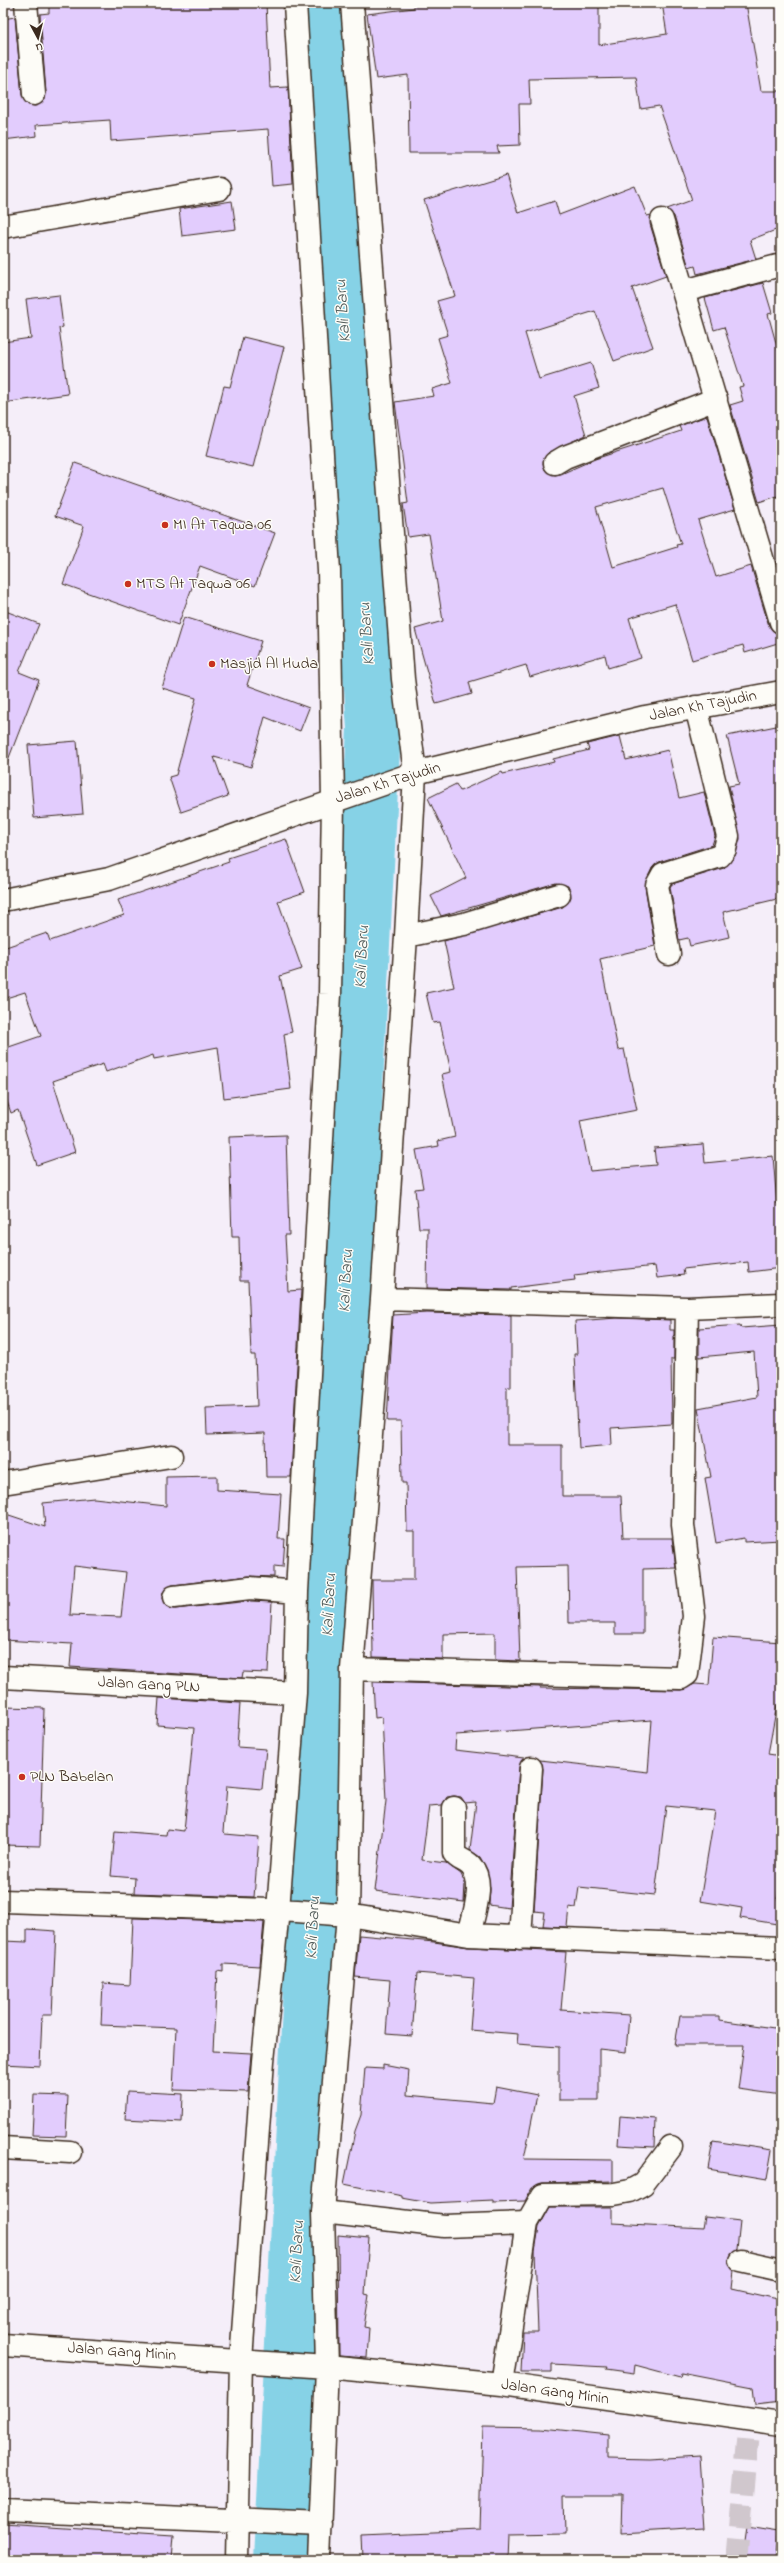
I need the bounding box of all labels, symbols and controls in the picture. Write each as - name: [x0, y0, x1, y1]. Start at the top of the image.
- north arrow: [18, 18, 58, 58]
- text: U: [35, 39, 44, 55]
- water label: Kali Baru: [328, 278, 358, 343]
- place label: MI At Taqwa 06: [173, 513, 271, 537]
- marker: MI At Taqwa 06: [160, 520, 170, 530]
- place label: MTS At Taqwa 06: [136, 572, 250, 596]
- marker: MTS At Taqwa 06: [123, 579, 133, 589]
- water label: Kali Baru: [352, 601, 382, 666]
- place label: Masjid Al Huda: [220, 652, 318, 676]
- marker: Masjid Al Huda: [207, 659, 217, 669]
- street label: Jalan Kh Tajudin: [647, 684, 759, 728]
- street label: Jalan Kh Tajudin: [332, 756, 444, 810]
- water label: Kali Baru: [348, 924, 376, 989]
- water label: Kali Baru: [332, 1248, 360, 1313]
- water label: Kali Baru: [315, 1572, 343, 1637]
- street label: Jalan Gang PLN: [97, 1670, 201, 1700]
- place label: PLN Babelan: [30, 1765, 113, 1789]
- marker: PLN Babelan: [17, 1772, 27, 1782]
- water label: Kali Baru: [299, 1895, 327, 1960]
- water label: Kali Baru: [283, 2219, 311, 2284]
- street label: Jalan Gang Minin: [67, 2336, 177, 2368]
- street label: Jalan Gang Minin: [500, 2373, 611, 2411]

